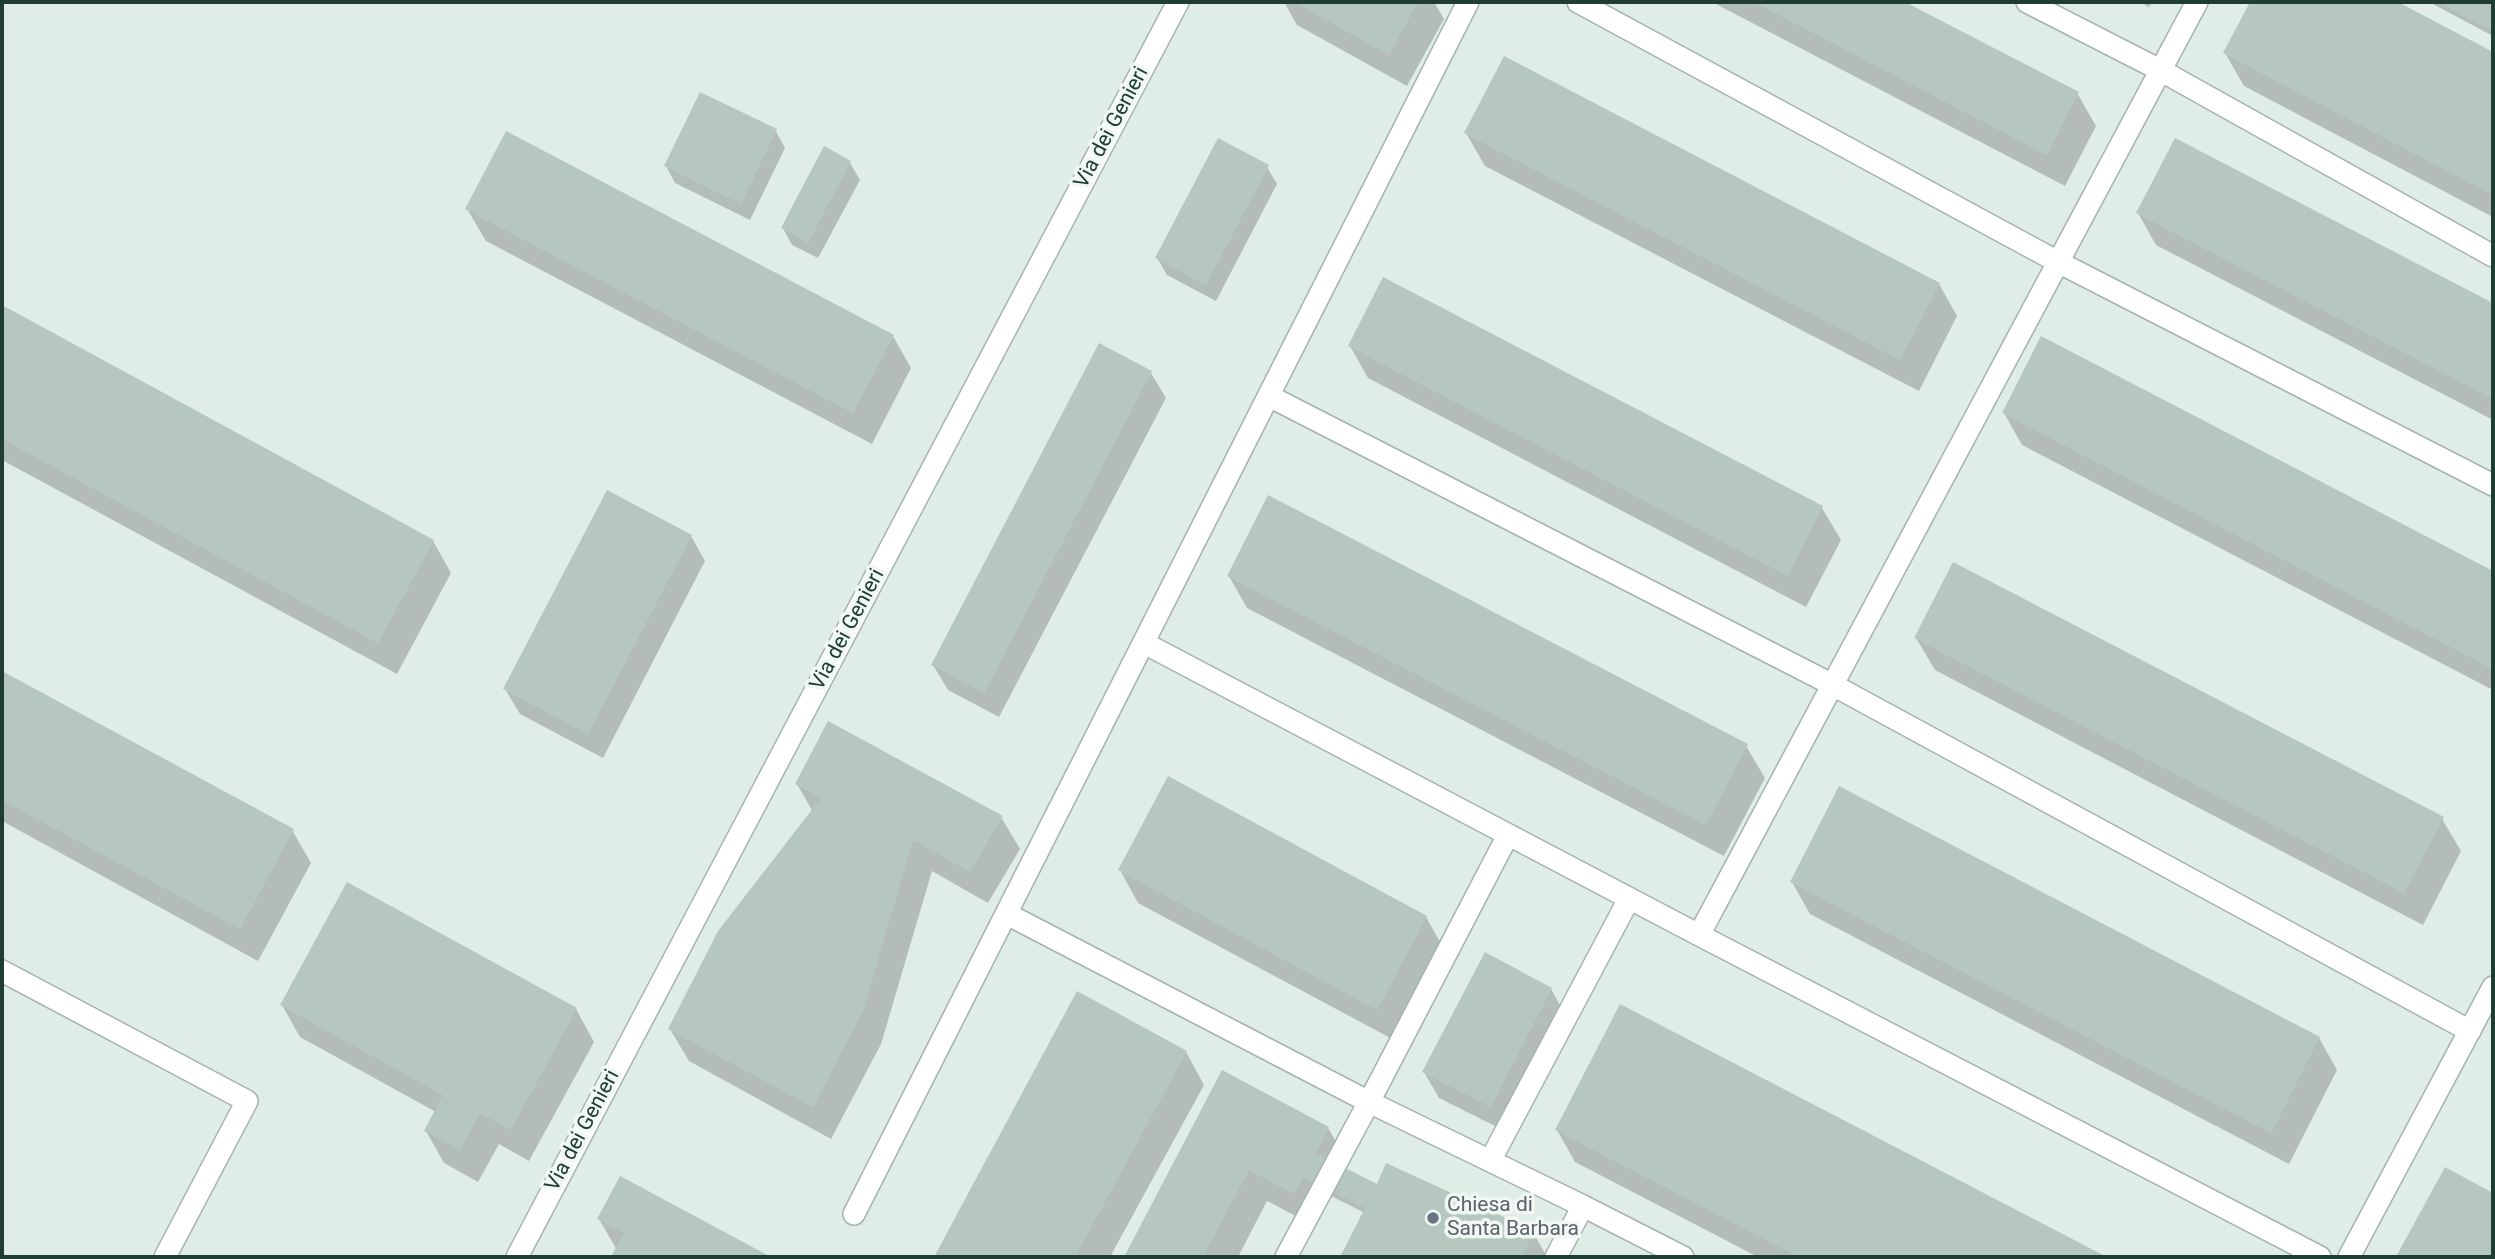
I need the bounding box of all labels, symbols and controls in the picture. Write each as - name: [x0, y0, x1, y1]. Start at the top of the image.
- street label: Via dei Genieri: [1069, 63, 1155, 193]
- street label: Via dei Genieri: [805, 565, 891, 695]
- street label: Via dei Genieri: [540, 1066, 626, 1196]
- place label: Chiesa di Santa Barbara: [1447, 1193, 1579, 1243]
- marker: Chiesa di Santa Barbara: [1425, 1210, 1441, 1226]

